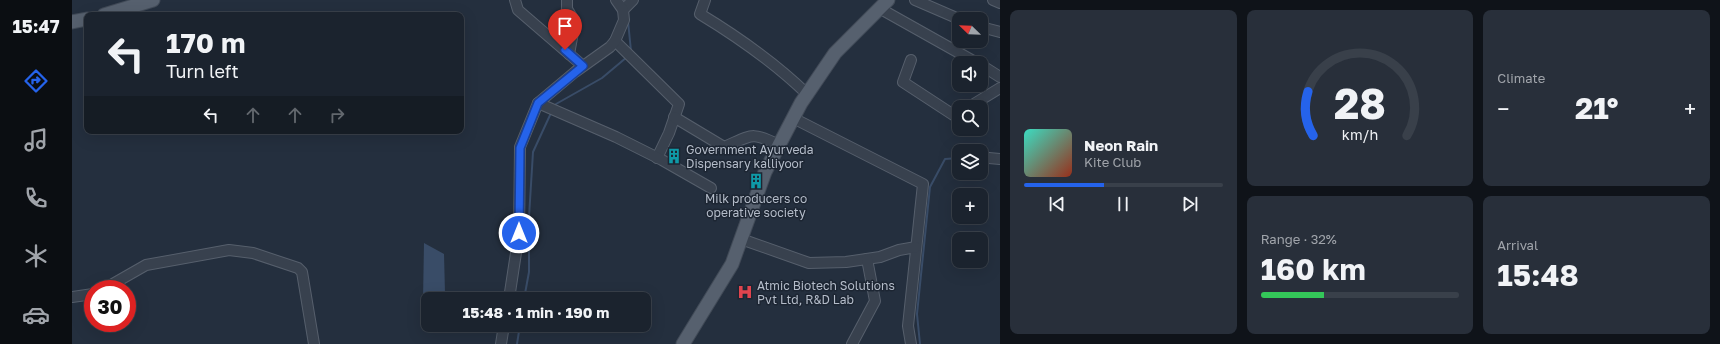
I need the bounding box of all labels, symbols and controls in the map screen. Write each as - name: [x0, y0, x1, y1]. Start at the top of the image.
- pin: [548, 9, 582, 50]
- north arrow: [952, 12, 988, 48]
- map controls: [952, 12, 988, 268]
- text: 15:47: [12, 15, 60, 37]
- icon: arrive: [554, 15, 576, 37]
- text: 170 m: [166, 26, 245, 59]
- icon: left: [100, 28, 152, 80]
- button: sound: [952, 56, 988, 92]
- text: Turn left: [166, 60, 239, 82]
- icon: directions: [22, 67, 50, 95]
- text: Climate: [1497, 70, 1545, 86]
- text: 28: [1334, 78, 1386, 128]
- text: 21°: [1575, 90, 1618, 126]
- text: −: [1497, 95, 1509, 122]
- text: +: [1684, 95, 1696, 122]
- button: search: [952, 100, 988, 136]
- icon: left: [200, 104, 222, 126]
- icon: ahead: [242, 104, 264, 126]
- icon: ahead: [284, 104, 306, 126]
- icon: right: [326, 104, 348, 126]
- text: km/h: [1342, 125, 1378, 142]
- icon: music: [22, 126, 50, 154]
- text: Neon Rain: [1084, 136, 1158, 154]
- place label: Government Ayurveda Dispensary kalliyoor: [686, 142, 814, 171]
- button: layers: [952, 144, 988, 180]
- building icon: Government Ayurveda Dispensary kalliyoor: [665, 147, 683, 165]
- text: Kite Club: [1084, 154, 1141, 170]
- building icon: Milk producers co operative society: [747, 172, 765, 190]
- icon: phone: [22, 184, 50, 212]
- button: +: [952, 188, 988, 224]
- place label: Milk producers co operative society: [705, 191, 807, 220]
- icon: previous: [1046, 193, 1068, 215]
- icon: pause: [1112, 193, 1134, 215]
- icon: next: [1179, 193, 1201, 215]
- position arrow: [498, 212, 540, 254]
- text: Range · 32%: [1261, 231, 1337, 247]
- button: −: [952, 232, 988, 268]
- text: Arrival: [1497, 237, 1538, 253]
- icon: climate: [22, 242, 50, 270]
- text: 160 km: [1261, 251, 1366, 287]
- text: 15:48: [1497, 257, 1579, 293]
- place label: Atmic Biotech Solutions Pvt Ltd, R&D Lab: [757, 278, 895, 307]
- speed limit sign: 30: [84, 280, 136, 332]
- hospital icon: Atmic Biotech Solutions Pvt Ltd, R&D Lab: [736, 283, 754, 301]
- icon: car: [22, 301, 50, 329]
- text: 15:48 · 1 min · 190 m: [463, 303, 609, 321]

